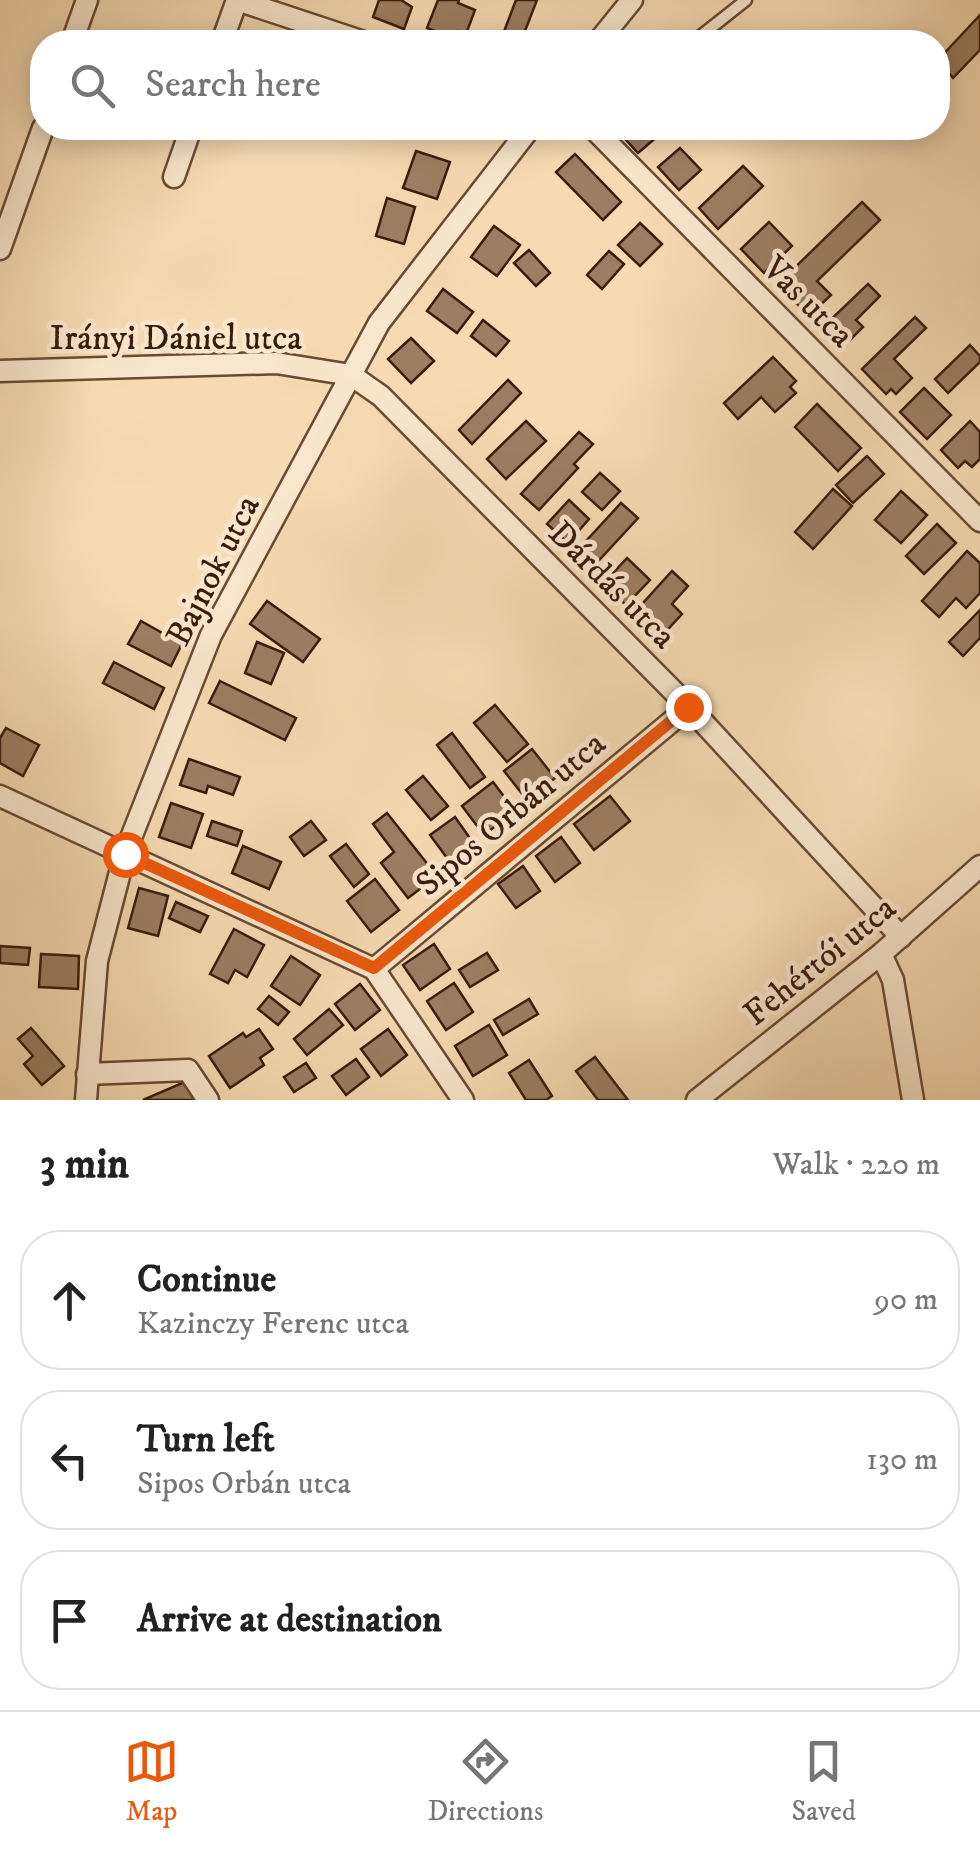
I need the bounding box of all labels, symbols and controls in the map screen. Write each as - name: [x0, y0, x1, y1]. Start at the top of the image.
- search box: [30, 30, 950, 140]
- icon: search: [65, 58, 120, 113]
- text: Search here: [145, 61, 321, 109]
- street label: Vas utca: [752, 247, 863, 358]
- street label: Irányi Dániel utca: [50, 317, 302, 361]
- street label: Bajnok utca: [157, 488, 271, 654]
- street label: Dárdás utca: [538, 512, 685, 659]
- route end: [666, 685, 712, 731]
- street label: Sipos Orbán utca: [407, 722, 615, 907]
- route start: [103, 832, 149, 878]
- street label: Fehértói utca: [735, 887, 906, 1036]
- text: 3 min: [40, 1139, 129, 1191]
- text: Walk · 220 m: [773, 1145, 940, 1185]
- text: Continue: [137, 1256, 276, 1304]
- icon: ahead: [42, 1273, 97, 1328]
- text: 90 m: [874, 1280, 938, 1320]
- text: Kazinczy Ferenc utca: [137, 1304, 409, 1344]
- text: Turn left: [137, 1416, 275, 1464]
- icon: left: [42, 1433, 97, 1488]
- text: 130 m: [866, 1440, 938, 1480]
- text: Sipos Orbán utca: [137, 1464, 351, 1504]
- icon: arrive: [42, 1593, 97, 1648]
- text: Arrive at destination: [137, 1596, 442, 1644]
- tab: Map: [124, 1734, 179, 1829]
- tab: Directions: [427, 1734, 543, 1829]
- tab: Saved: [792, 1734, 856, 1829]

